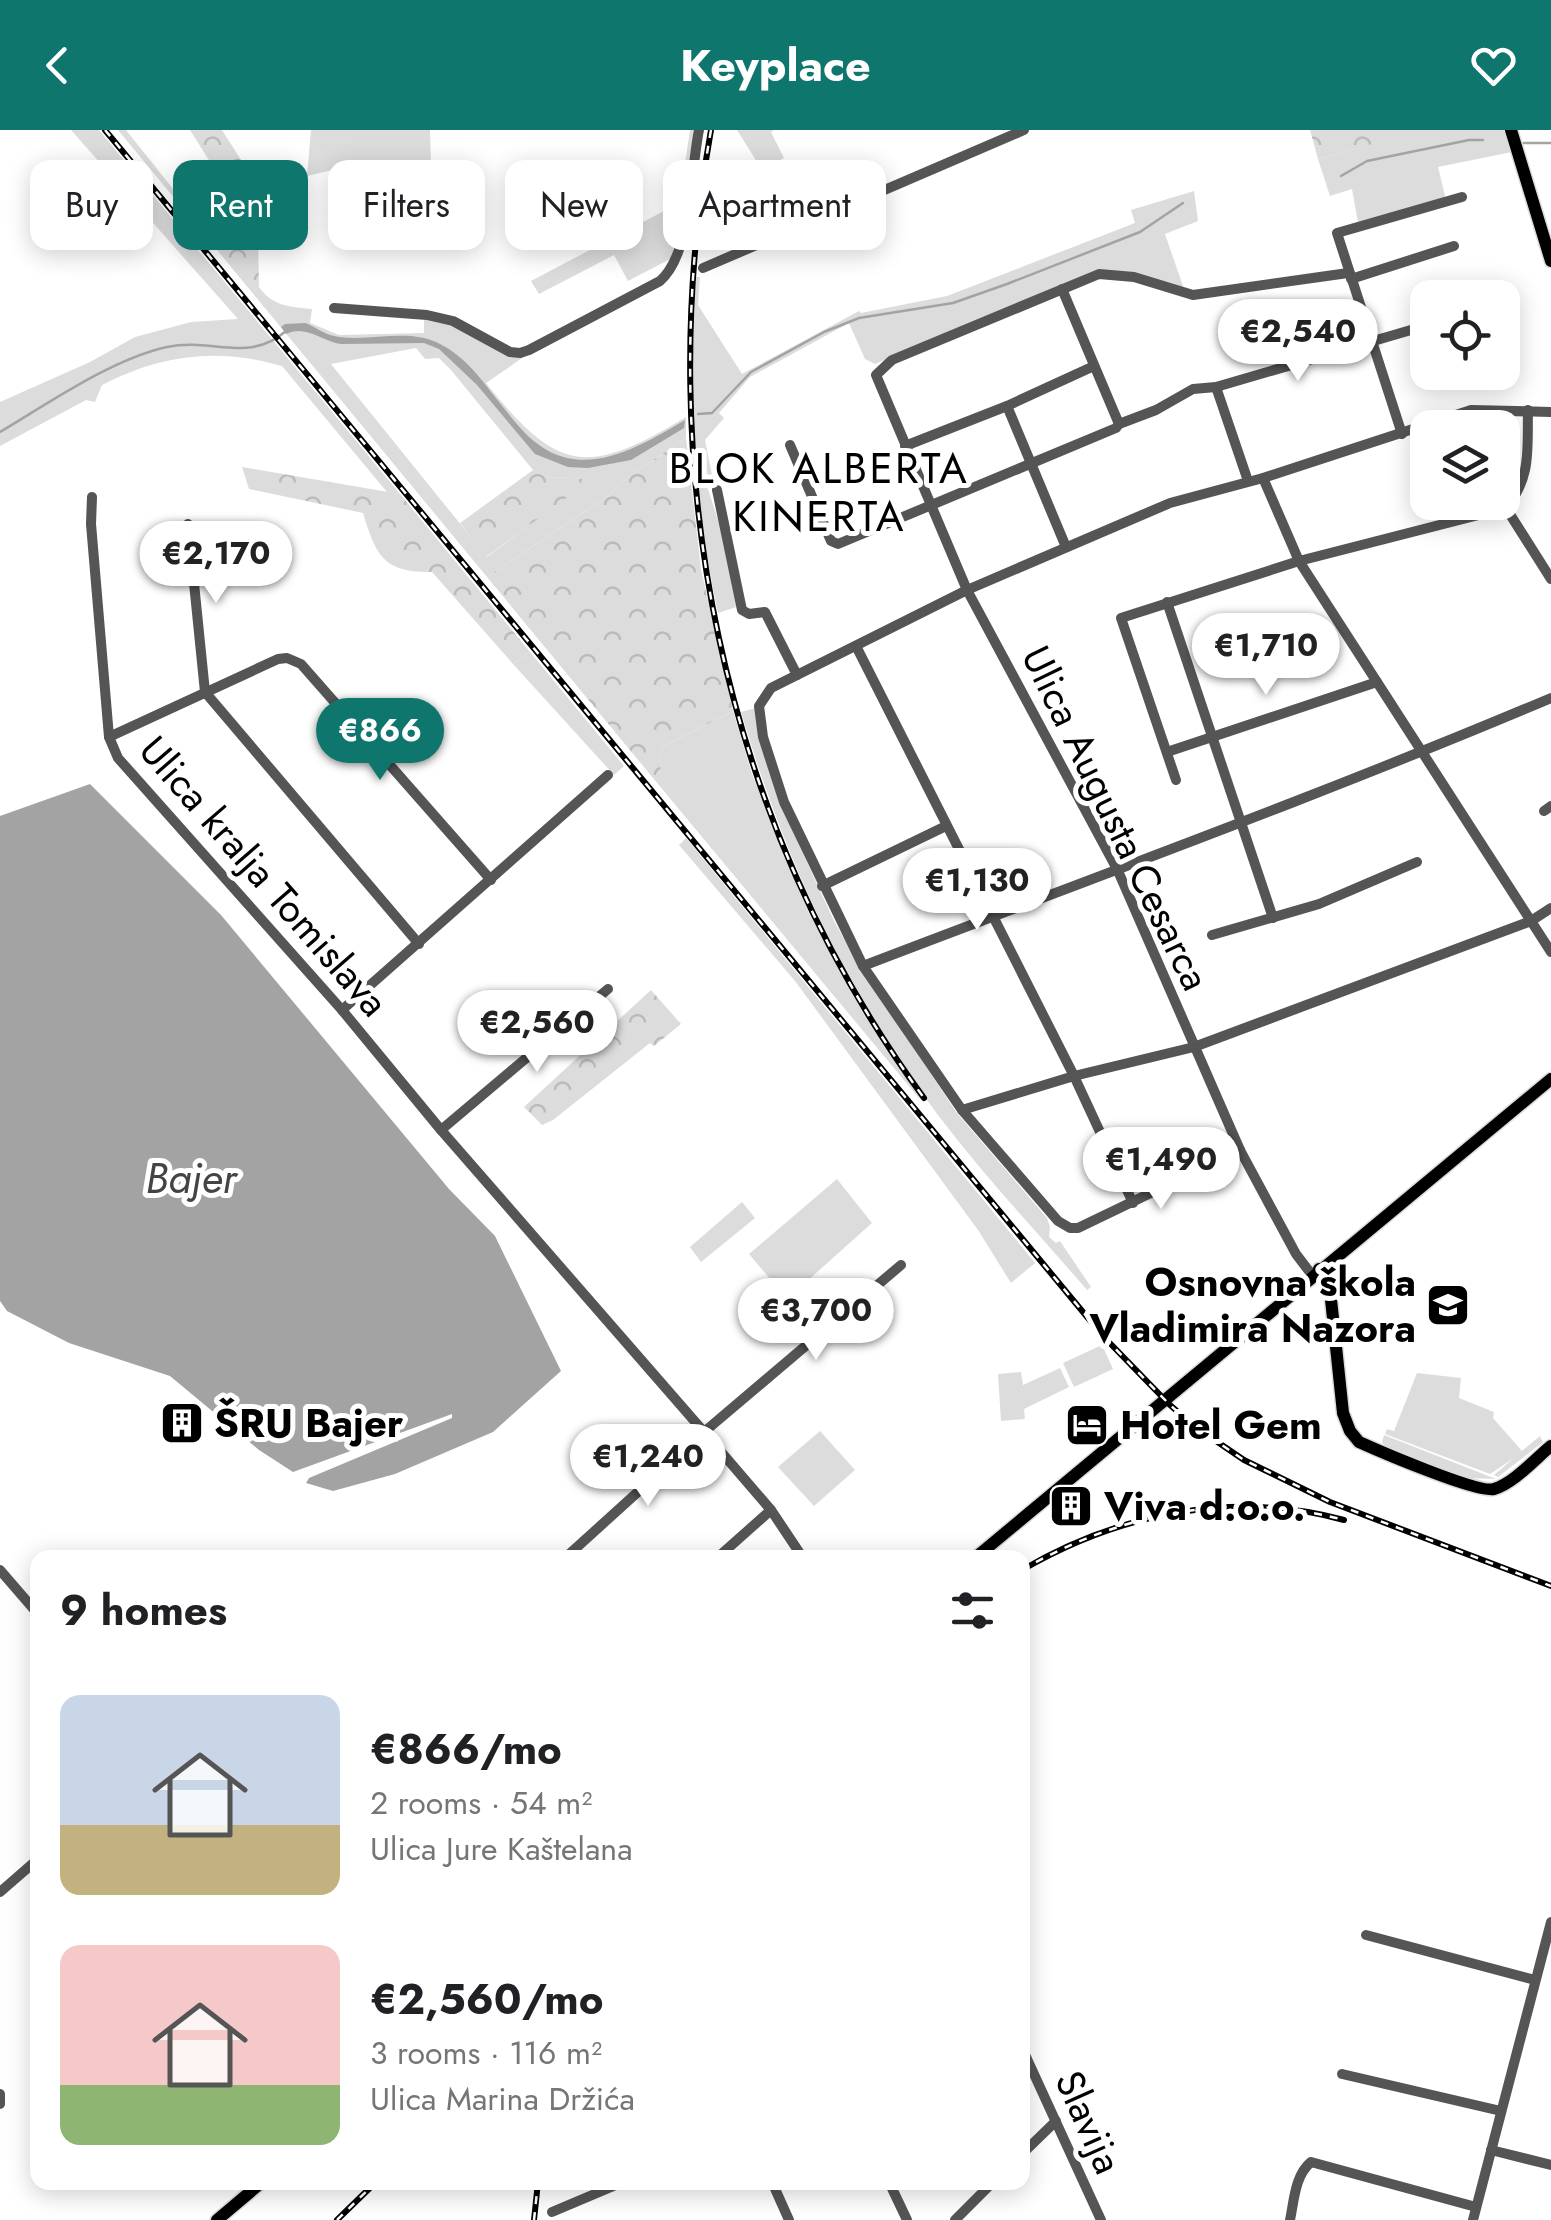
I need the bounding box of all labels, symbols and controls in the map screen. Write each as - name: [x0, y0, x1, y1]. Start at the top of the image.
- text: Keyplace: [680, 33, 871, 98]
- icon: back: [30, 38, 85, 93]
- icon: heart: [1466, 38, 1521, 93]
- chip: Buy: [30, 160, 153, 250]
- chip: Rent: [173, 160, 308, 250]
- chip: Filters: [328, 160, 485, 250]
- chip: New: [505, 160, 643, 250]
- chip: Apartment: [663, 160, 886, 250]
- map controls: [1410, 280, 1520, 520]
- button: locate: [1410, 280, 1520, 390]
- pin: €2,540: [1217, 299, 1379, 384]
- text: €2,540: [1240, 308, 1356, 354]
- button: layers: [1410, 410, 1520, 520]
- district label: BLOK ALBERTA KINERTA: [669, 438, 969, 547]
- pin: €2,170: [135, 521, 297, 606]
- text: €2,170: [161, 530, 271, 576]
- pin: €1,710: [1185, 613, 1347, 698]
- text: €1,710: [1214, 622, 1318, 668]
- street label: Ulica Augusta Cesarca: [1007, 636, 1225, 1000]
- pin: €866: [321, 698, 439, 783]
- text: €866: [338, 707, 422, 753]
- street label: Ulica kralja Tomislava: [126, 723, 402, 1029]
- pin: €1,130: [896, 848, 1058, 933]
- text: €1,130: [925, 857, 1029, 903]
- pin: €2,560: [456, 990, 618, 1075]
- text: €2,560: [479, 999, 595, 1045]
- pin: €1,490: [1080, 1127, 1242, 1212]
- text: €1,490: [1105, 1136, 1217, 1182]
- water label: Bajer: [145, 1148, 239, 1209]
- place label: Osnovna škola Vladimira Nazora: [1088, 1253, 1416, 1357]
- pin: €3,700: [735, 1278, 897, 1363]
- school or university icon: Osnovna škola Vladimira Nazora: [1425, 1282, 1471, 1328]
- text: €3,700: [760, 1287, 872, 1333]
- place label: ŠRU Bajer: [214, 1394, 404, 1452]
- place label: Hotel Gem: [1120, 1396, 1322, 1454]
- building icon: ŠRU Bajer: [159, 1400, 205, 1446]
- hotel icon: Hotel Gem: [1064, 1402, 1110, 1448]
- pin: €1,240: [567, 1424, 729, 1509]
- text: €1,240: [592, 1433, 704, 1479]
- place label: Viva d.o.o.: [1103, 1477, 1306, 1535]
- building icon: Viva d.o.o.: [1048, 1483, 1094, 1529]
- text: 9 homes: [60, 1580, 227, 1641]
- icon: filters: [945, 1583, 1000, 1638]
- text: €866/mo: [370, 1719, 562, 1780]
- icon: home: [140, 1735, 260, 1855]
- text: 2 rooms · 54 m²: [370, 1780, 592, 1826]
- text: Ulica Jure Kaštelana: [370, 1826, 633, 1872]
- text: €2,560/mo: [370, 1969, 603, 2030]
- icon: home: [140, 1985, 260, 2105]
- text: 3 rooms · 116 m²: [370, 2030, 602, 2076]
- street label: Slavija: [1041, 2061, 1137, 2183]
- text: Ulica Marina Držića: [370, 2076, 635, 2122]

